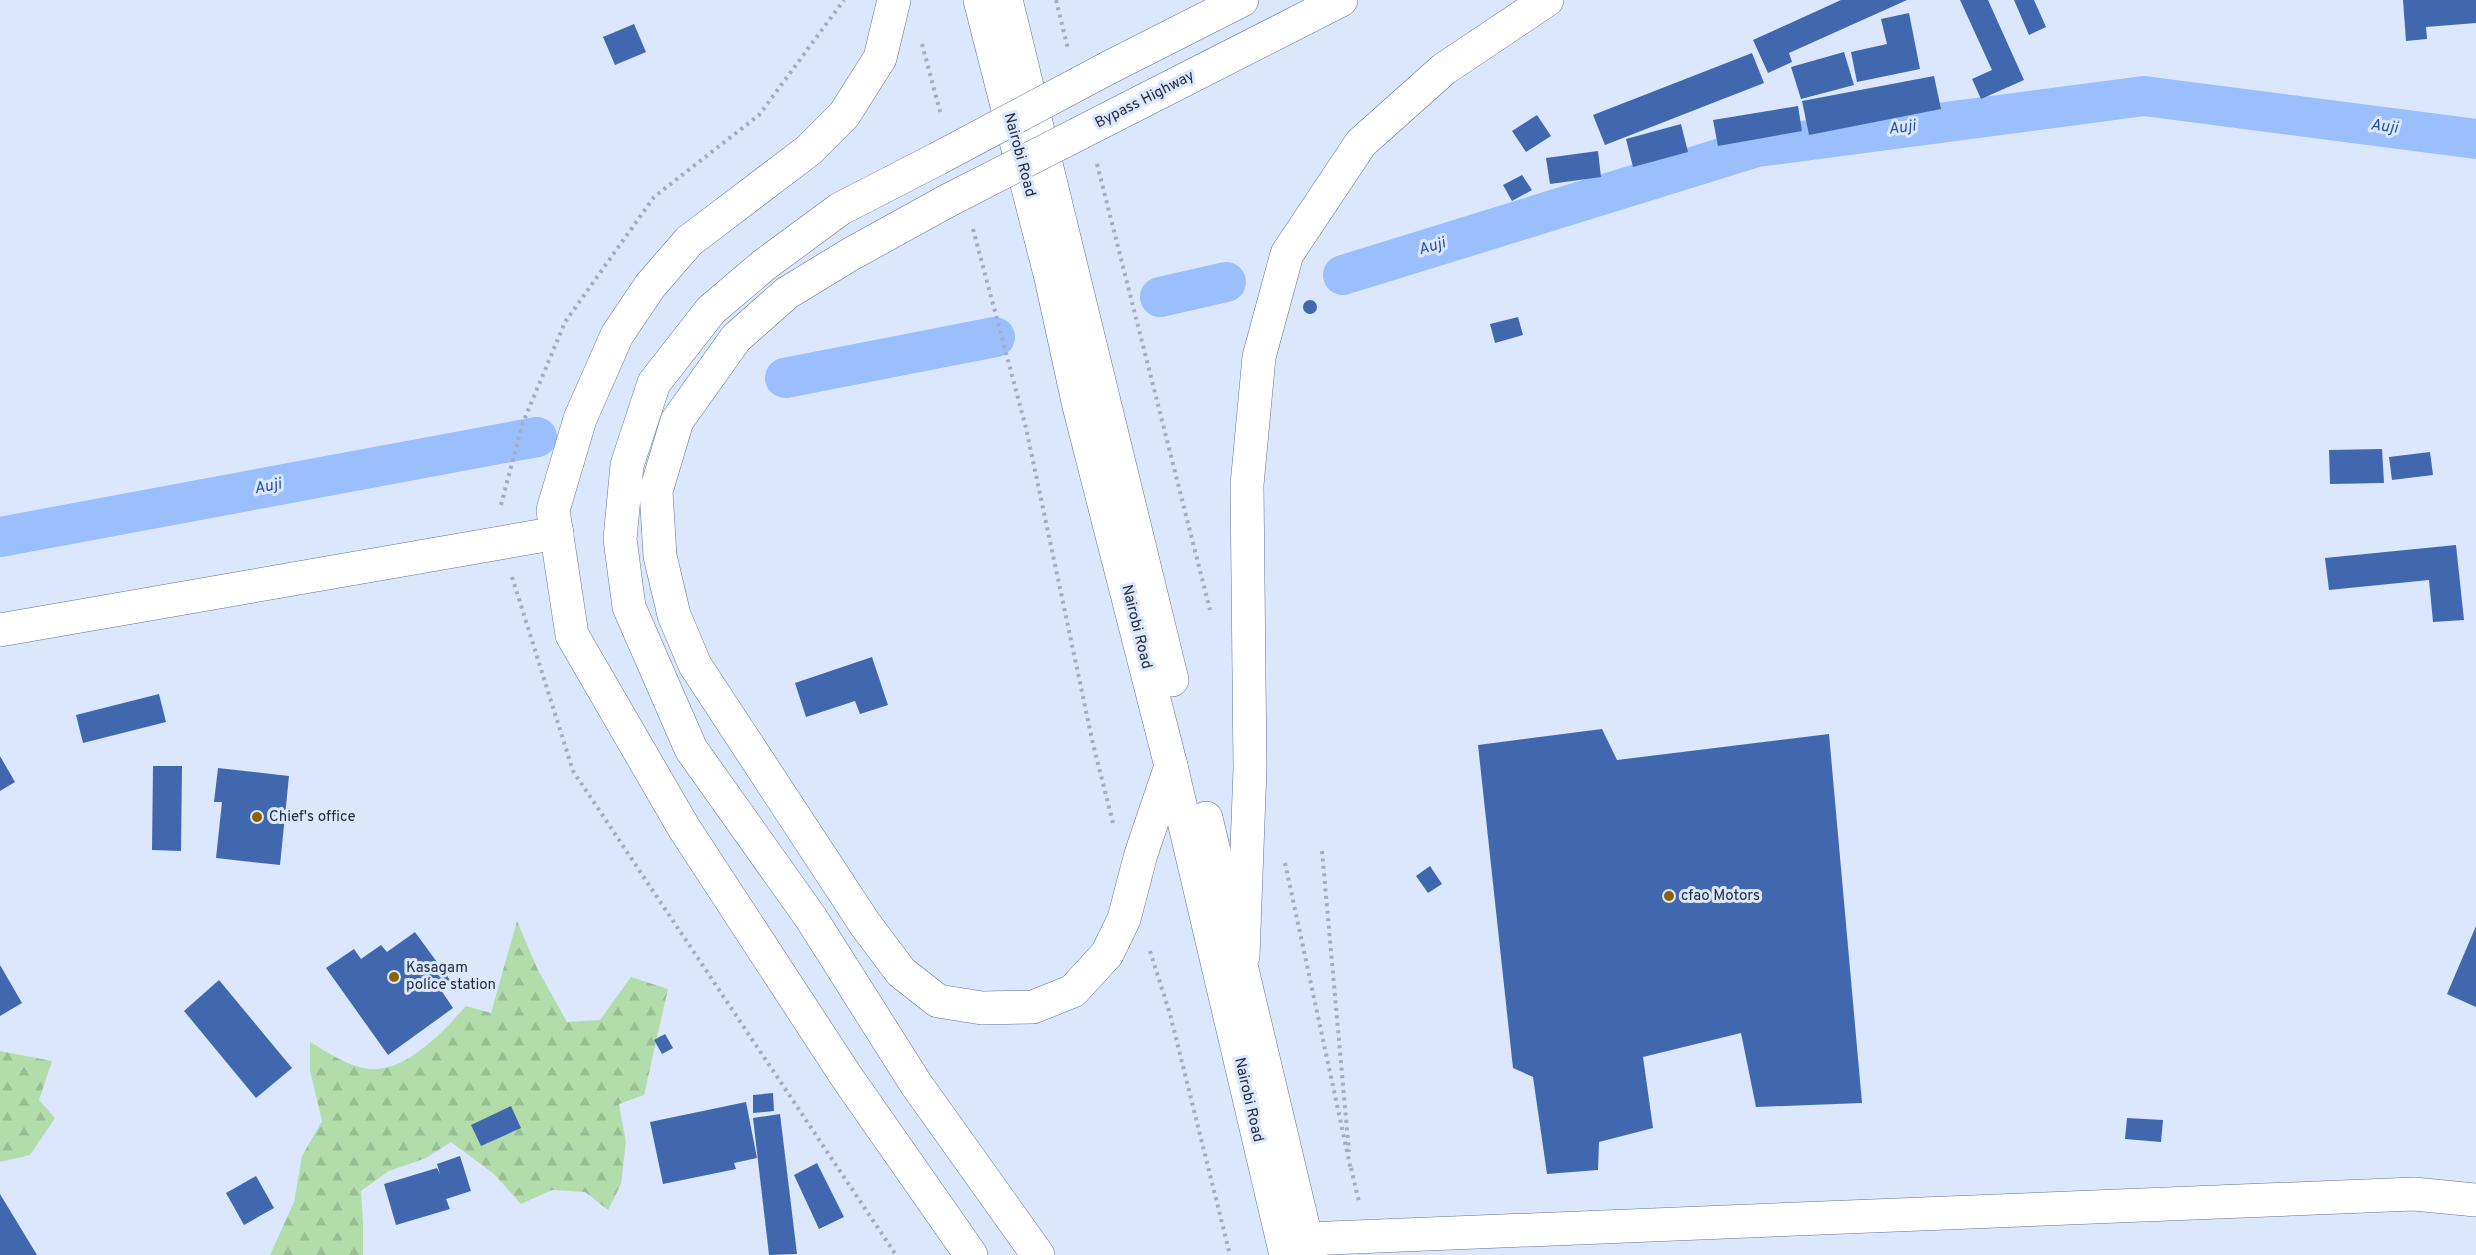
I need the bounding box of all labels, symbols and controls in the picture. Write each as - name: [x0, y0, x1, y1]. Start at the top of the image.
- street label: Bypass Highway: [1092, 67, 1198, 133]
- street label: Nairobi Road: [999, 111, 1039, 199]
- water label: Auji: [2369, 115, 2400, 139]
- water label: Auji: [1887, 116, 1918, 140]
- water label: Auji: [1416, 233, 1449, 261]
- water label: Auji: [253, 474, 284, 499]
- street label: Nairobi Road: [1116, 583, 1156, 671]
- place label: Chief's office: [269, 808, 356, 827]
- marker: Chief's office: [250, 810, 264, 824]
- place label: cfao Motors: [1681, 887, 1760, 906]
- marker: cfao Motors: [1662, 889, 1676, 903]
- place label: Kasagam police station: [406, 959, 496, 995]
- marker: Kasagam police station: [387, 970, 401, 984]
- street label: Nairobi Road: [1229, 1056, 1267, 1144]

